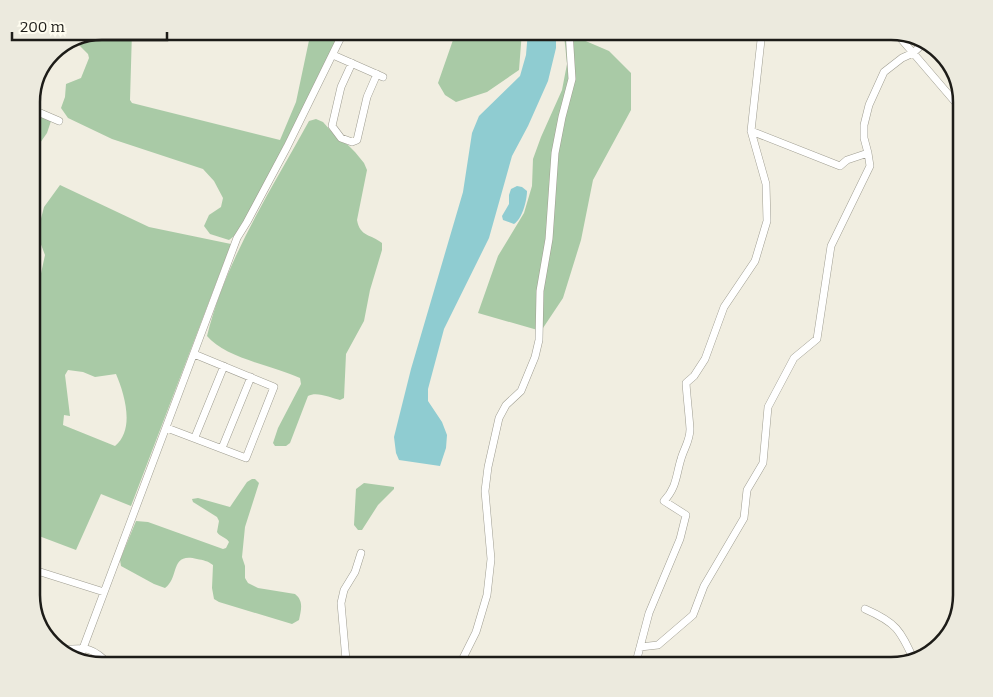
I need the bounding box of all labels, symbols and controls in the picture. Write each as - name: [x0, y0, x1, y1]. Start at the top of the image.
- scale bar: [12, 10, 168, 42]
- text: 200 m: [20, 18, 65, 36]

